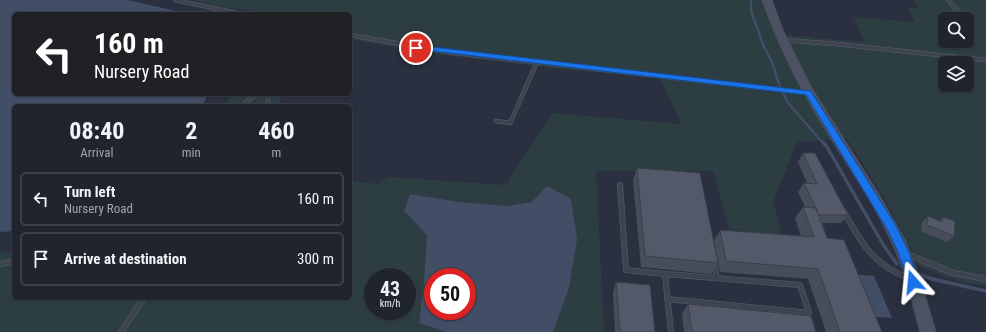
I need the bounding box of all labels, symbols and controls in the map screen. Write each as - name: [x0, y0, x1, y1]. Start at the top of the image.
- map controls: [938, 12, 974, 92]
- button: search: [938, 12, 974, 48]
- text: 160 m: [94, 27, 164, 60]
- icon: left: [28, 28, 80, 80]
- pin: [399, 31, 433, 65]
- icon: arrive: [405, 37, 427, 59]
- button: layers: [938, 56, 974, 92]
- text: Nursery Road: [94, 61, 189, 82]
- text: 08:40: [69, 117, 124, 145]
- text: 2: [185, 117, 197, 145]
- text: 460: [258, 117, 295, 145]
- text: Arrival: [80, 145, 113, 160]
- text: min: [182, 145, 201, 160]
- text: m: [272, 145, 281, 160]
- text: Turn left: [64, 183, 115, 201]
- icon: left: [30, 188, 52, 210]
- text: 160 m: [297, 190, 334, 208]
- text: Nursery Road: [64, 201, 133, 216]
- icon: arrive: [30, 248, 52, 270]
- text: Arrive at destination: [64, 250, 187, 268]
- text: 300 m: [297, 250, 334, 268]
- position arrow: [892, 261, 934, 303]
- speed limit sign: 50: [424, 268, 476, 320]
- text: 43: [380, 277, 400, 301]
- text: km/h: [380, 298, 400, 309]

